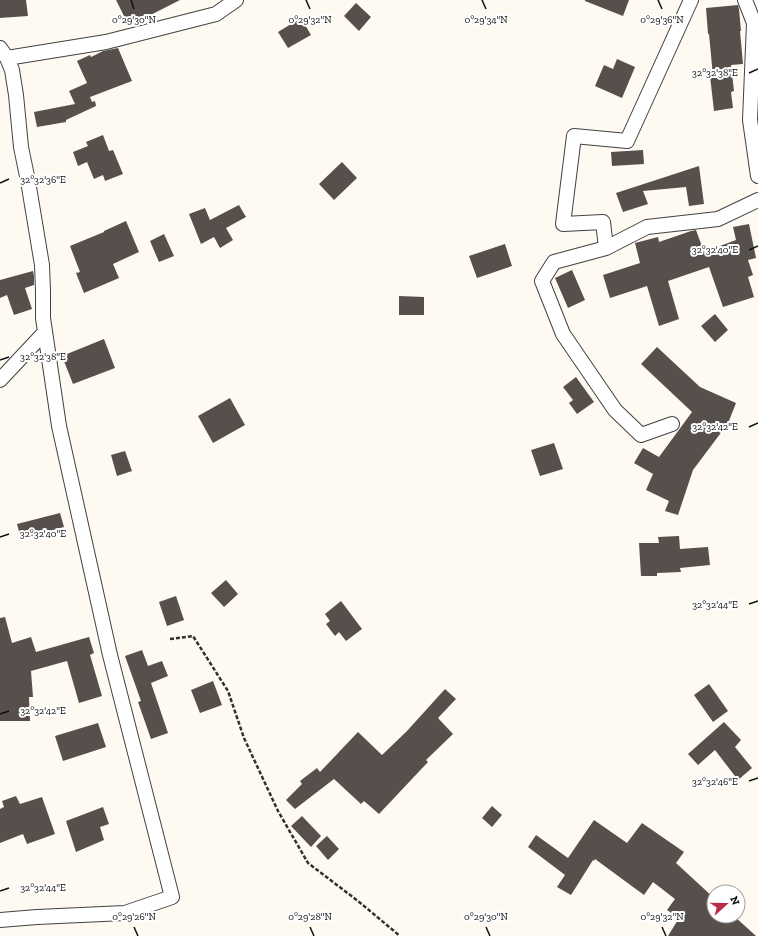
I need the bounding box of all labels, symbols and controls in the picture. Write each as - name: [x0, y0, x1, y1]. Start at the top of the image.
- text: 0°29'30"N: [112, 14, 157, 26]
- text: 0°29'32"N: [288, 14, 332, 26]
- text: 0°29'34"N: [464, 14, 508, 26]
- text: 0°29'36"N: [640, 14, 684, 26]
- text: 32°32'38"E: [692, 67, 738, 79]
- text: 32°32'36"E: [20, 174, 66, 186]
- text: 32°32'40"E: [692, 244, 738, 256]
- text: 32°32'38"E: [20, 351, 66, 363]
- text: 32°32'42"E: [692, 421, 738, 433]
- text: 32°32'40"E: [20, 528, 66, 540]
- text: 32°32'44"E: [692, 599, 738, 611]
- text: 32°32'42"E: [20, 705, 66, 717]
- text: 32°32'46"E: [692, 776, 738, 788]
- text: 32°32'44"E: [20, 882, 66, 894]
- north arrow: [706, 884, 746, 924]
- text: N: [727, 894, 743, 907]
- text: 0°29'26"N: [112, 911, 156, 923]
- text: 0°29'28"N: [288, 911, 332, 923]
- text: 0°29'30"N: [464, 911, 509, 923]
- text: 0°29'32"N: [640, 911, 684, 923]

